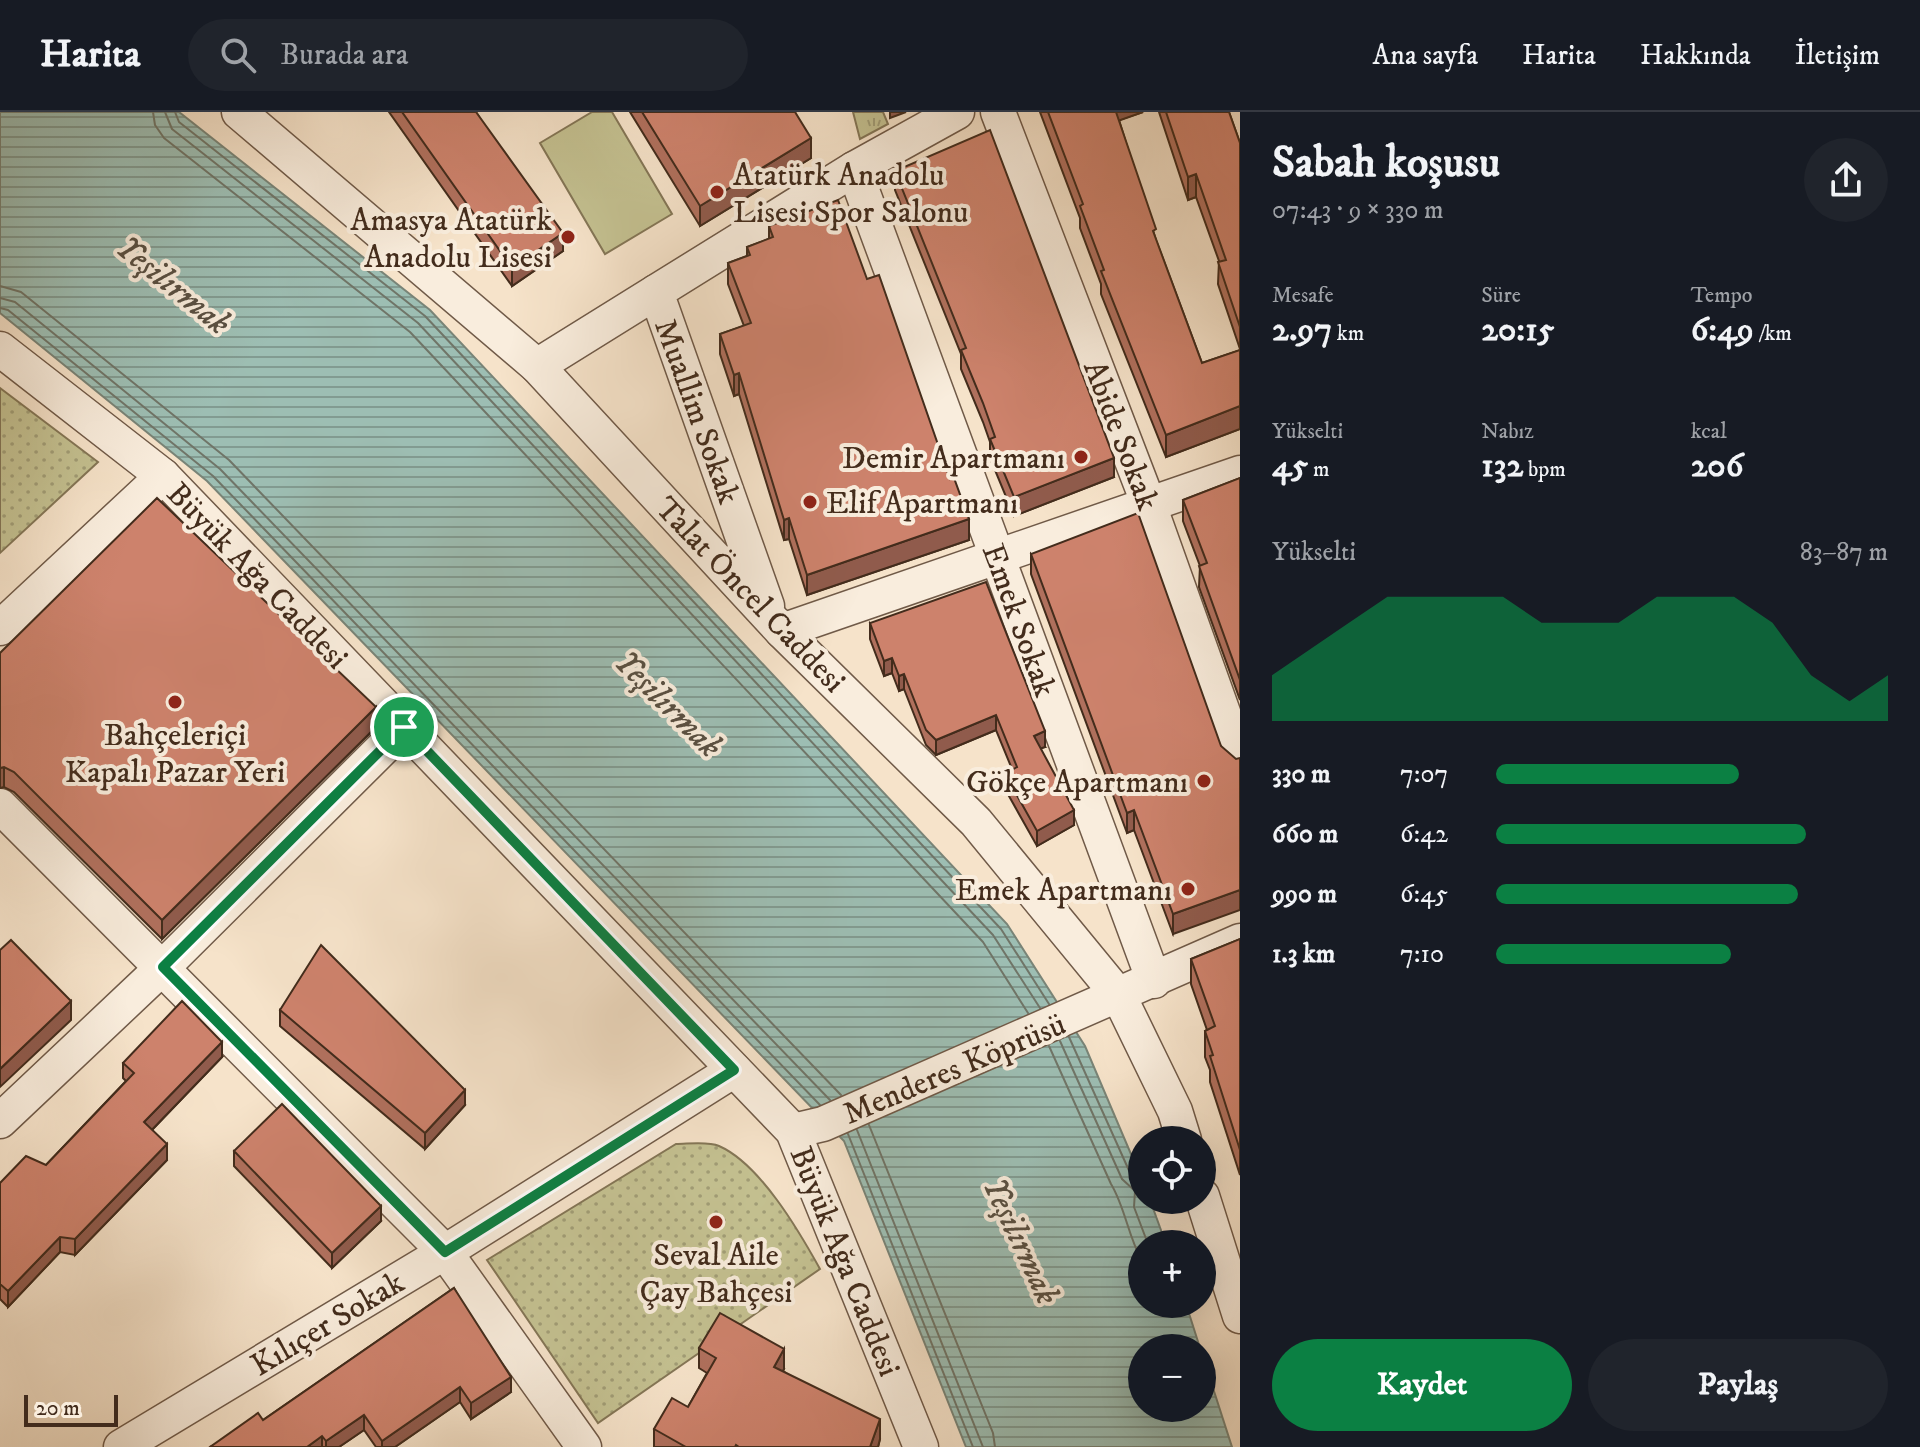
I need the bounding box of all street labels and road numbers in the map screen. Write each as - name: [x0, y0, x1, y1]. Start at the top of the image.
- street label: Muallim Sokak: [644, 314, 748, 510]
- street label: Abide Sokak: [1073, 355, 1167, 516]
- street label: Büyük Ağa Caddesi: [157, 475, 356, 678]
- street label: Talat Öncel Caddesi: [646, 489, 853, 702]
- street label: Emek Sokak: [972, 539, 1064, 703]
- street label: Menderes Köprüsü: [838, 1005, 1072, 1135]
- street label: Büyük Ağa Caddesi: [780, 1141, 908, 1383]
- street label: Kılıçer Sokak: [244, 1263, 412, 1386]

